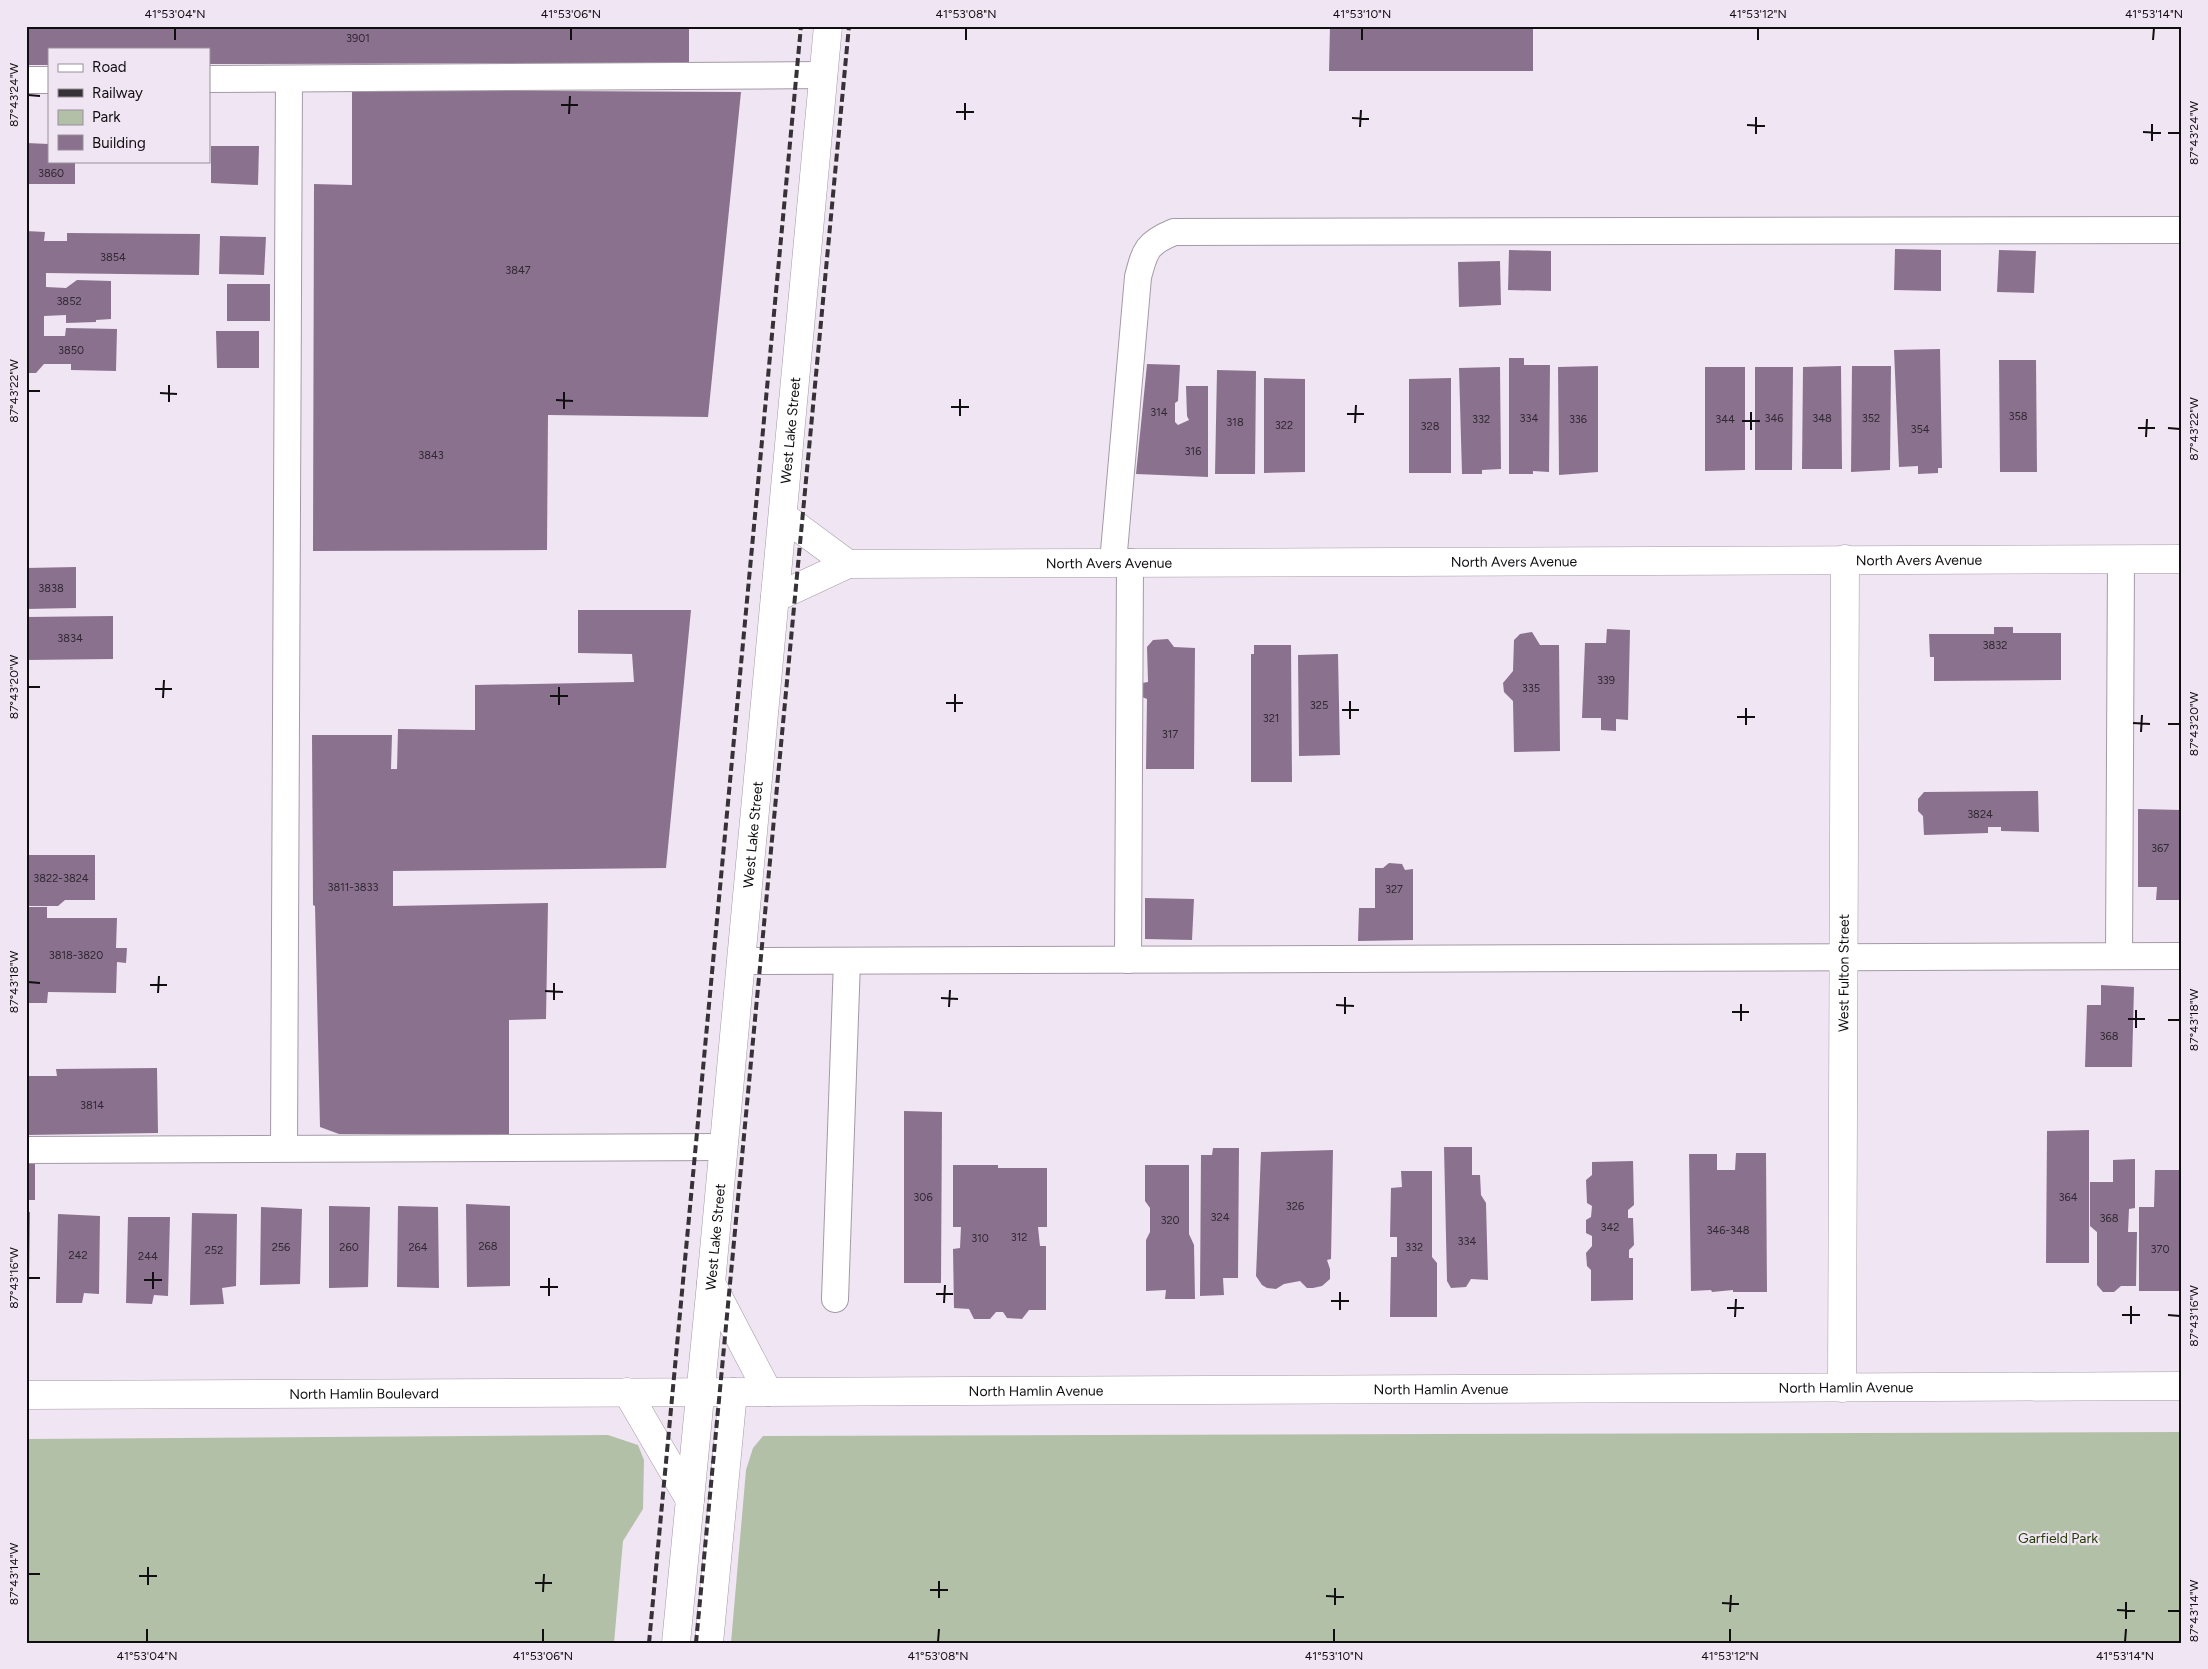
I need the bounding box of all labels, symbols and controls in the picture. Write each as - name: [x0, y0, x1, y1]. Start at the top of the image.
- text: 41°53'04"N: [145, 7, 205, 21]
- text: 41°53'06"N: [541, 7, 601, 21]
- text: 41°53'08"N: [936, 7, 996, 21]
- text: 41°53'10"N: [1333, 7, 1391, 21]
- text: 41°53'12"N: [1729, 7, 1787, 21]
- text: 41°53'14"N: [2125, 7, 2183, 21]
- house number: 3901: [346, 32, 370, 45]
- legend: [48, 48, 210, 162]
- text: Road: [92, 58, 127, 76]
- text: 87°43'24"W: [7, 62, 21, 127]
- text: Railway: [92, 84, 143, 102]
- text: 87°43'24"W: [2187, 100, 2201, 165]
- text: Park: [92, 108, 121, 126]
- text: Building: [92, 134, 146, 152]
- house number: 3860: [38, 167, 64, 180]
- house number: 3854: [100, 251, 126, 264]
- house number: 3847: [505, 264, 531, 277]
- house number: 3852: [56, 295, 82, 308]
- house number: 3850: [58, 344, 84, 357]
- text: 87°43'22"W: [7, 359, 21, 423]
- street label: West Lake Street: [777, 376, 804, 485]
- text: 87°43'22"W: [2187, 397, 2201, 461]
- house number: 314: [1150, 406, 1168, 419]
- house number: 358: [2008, 410, 2028, 423]
- house number: 334: [1520, 412, 1539, 425]
- house number: 346: [1764, 412, 1784, 425]
- house number: 348: [1812, 412, 1832, 425]
- house number: 352: [1862, 412, 1880, 425]
- house number: 332: [1472, 413, 1490, 426]
- house number: 336: [1569, 413, 1587, 426]
- house number: 344: [1715, 413, 1735, 426]
- house number: 318: [1226, 416, 1244, 429]
- house number: 322: [1275, 419, 1293, 432]
- house number: 328: [1421, 420, 1440, 433]
- house number: 354: [1910, 423, 1930, 436]
- house number: 316: [1185, 445, 1201, 458]
- house number: 3843: [418, 449, 444, 462]
- street label: North Avers Avenue: [1856, 551, 1983, 569]
- street label: North Avers Avenue: [1451, 553, 1578, 570]
- street label: North Avers Avenue: [1046, 554, 1173, 572]
- house number: 3838: [38, 582, 64, 595]
- house number: 3834: [57, 632, 83, 645]
- house number: 3832: [1983, 639, 2007, 652]
- text: 87°43'20"W: [7, 654, 21, 719]
- house number: 339: [1597, 674, 1615, 687]
- house number: 335: [1522, 682, 1540, 695]
- text: 87°43'20"W: [2187, 691, 2201, 756]
- house number: 325: [1310, 699, 1328, 712]
- house number: 321: [1263, 712, 1279, 725]
- house number: 317: [1162, 728, 1178, 741]
- street label: West Lake Street: [739, 780, 766, 889]
- house number: 3824: [1967, 808, 1993, 821]
- house number: 367: [2151, 842, 2169, 855]
- house number: 3822-3824: [33, 872, 89, 885]
- house number: 3811-3833: [327, 881, 379, 894]
- house number: 327: [1385, 883, 1403, 896]
- street label: West Fulton Street: [1835, 914, 1852, 1032]
- house number: 3818-3820: [49, 949, 103, 962]
- text: 87°43'18"W: [7, 950, 21, 1013]
- text: 87°43'18"W: [2187, 988, 2201, 1051]
- house number: 368: [2100, 1030, 2119, 1043]
- house number: 3814: [80, 1099, 104, 1112]
- street label: West Lake Street: [702, 1183, 729, 1291]
- house number: 306: [913, 1191, 933, 1204]
- house number: 364: [2058, 1191, 2078, 1204]
- house number: 326: [1286, 1200, 1304, 1213]
- house number: 324: [1211, 1211, 1230, 1224]
- house number: 368: [2100, 1212, 2119, 1225]
- house number: 320: [1160, 1214, 1180, 1227]
- house number: 342: [1601, 1221, 1619, 1234]
- house number: 346-348: [1706, 1224, 1750, 1237]
- house number: 312: [1011, 1231, 1027, 1244]
- house number: 310: [971, 1232, 989, 1245]
- house number: 334: [1458, 1235, 1477, 1248]
- house number: 268: [478, 1240, 498, 1253]
- house number: 256: [272, 1241, 290, 1254]
- house number: 260: [339, 1241, 359, 1254]
- house number: 264: [408, 1241, 428, 1254]
- house number: 332: [1405, 1241, 1423, 1254]
- house number: 370: [2151, 1243, 2169, 1256]
- house number: 252: [205, 1244, 223, 1257]
- text: 87°43'16"W: [7, 1247, 21, 1309]
- house number: 242: [68, 1249, 88, 1262]
- house number: 244: [138, 1250, 158, 1263]
- text: 87°43'16"W: [2187, 1285, 2201, 1347]
- street label: North Hamlin Avenue: [1779, 1379, 1914, 1396]
- street label: North Hamlin Avenue: [1374, 1380, 1509, 1398]
- street label: North Hamlin Avenue: [969, 1382, 1104, 1400]
- street label: North Hamlin Boulevard: [289, 1385, 439, 1402]
- park label: Garfield Park: [2018, 1530, 2098, 1547]
- text: 87°43'14"W: [7, 1542, 21, 1605]
- text: 87°43'14"W: [2187, 1579, 2201, 1642]
- text: 41°53'04"N: [117, 1649, 177, 1663]
- text: 41°53'06"N: [513, 1649, 573, 1663]
- text: 41°53'08"N: [908, 1649, 968, 1663]
- text: 41°53'10"N: [1305, 1649, 1363, 1663]
- text: 41°53'12"N: [1701, 1649, 1759, 1663]
- text: 41°53'14"N: [2096, 1649, 2154, 1663]

